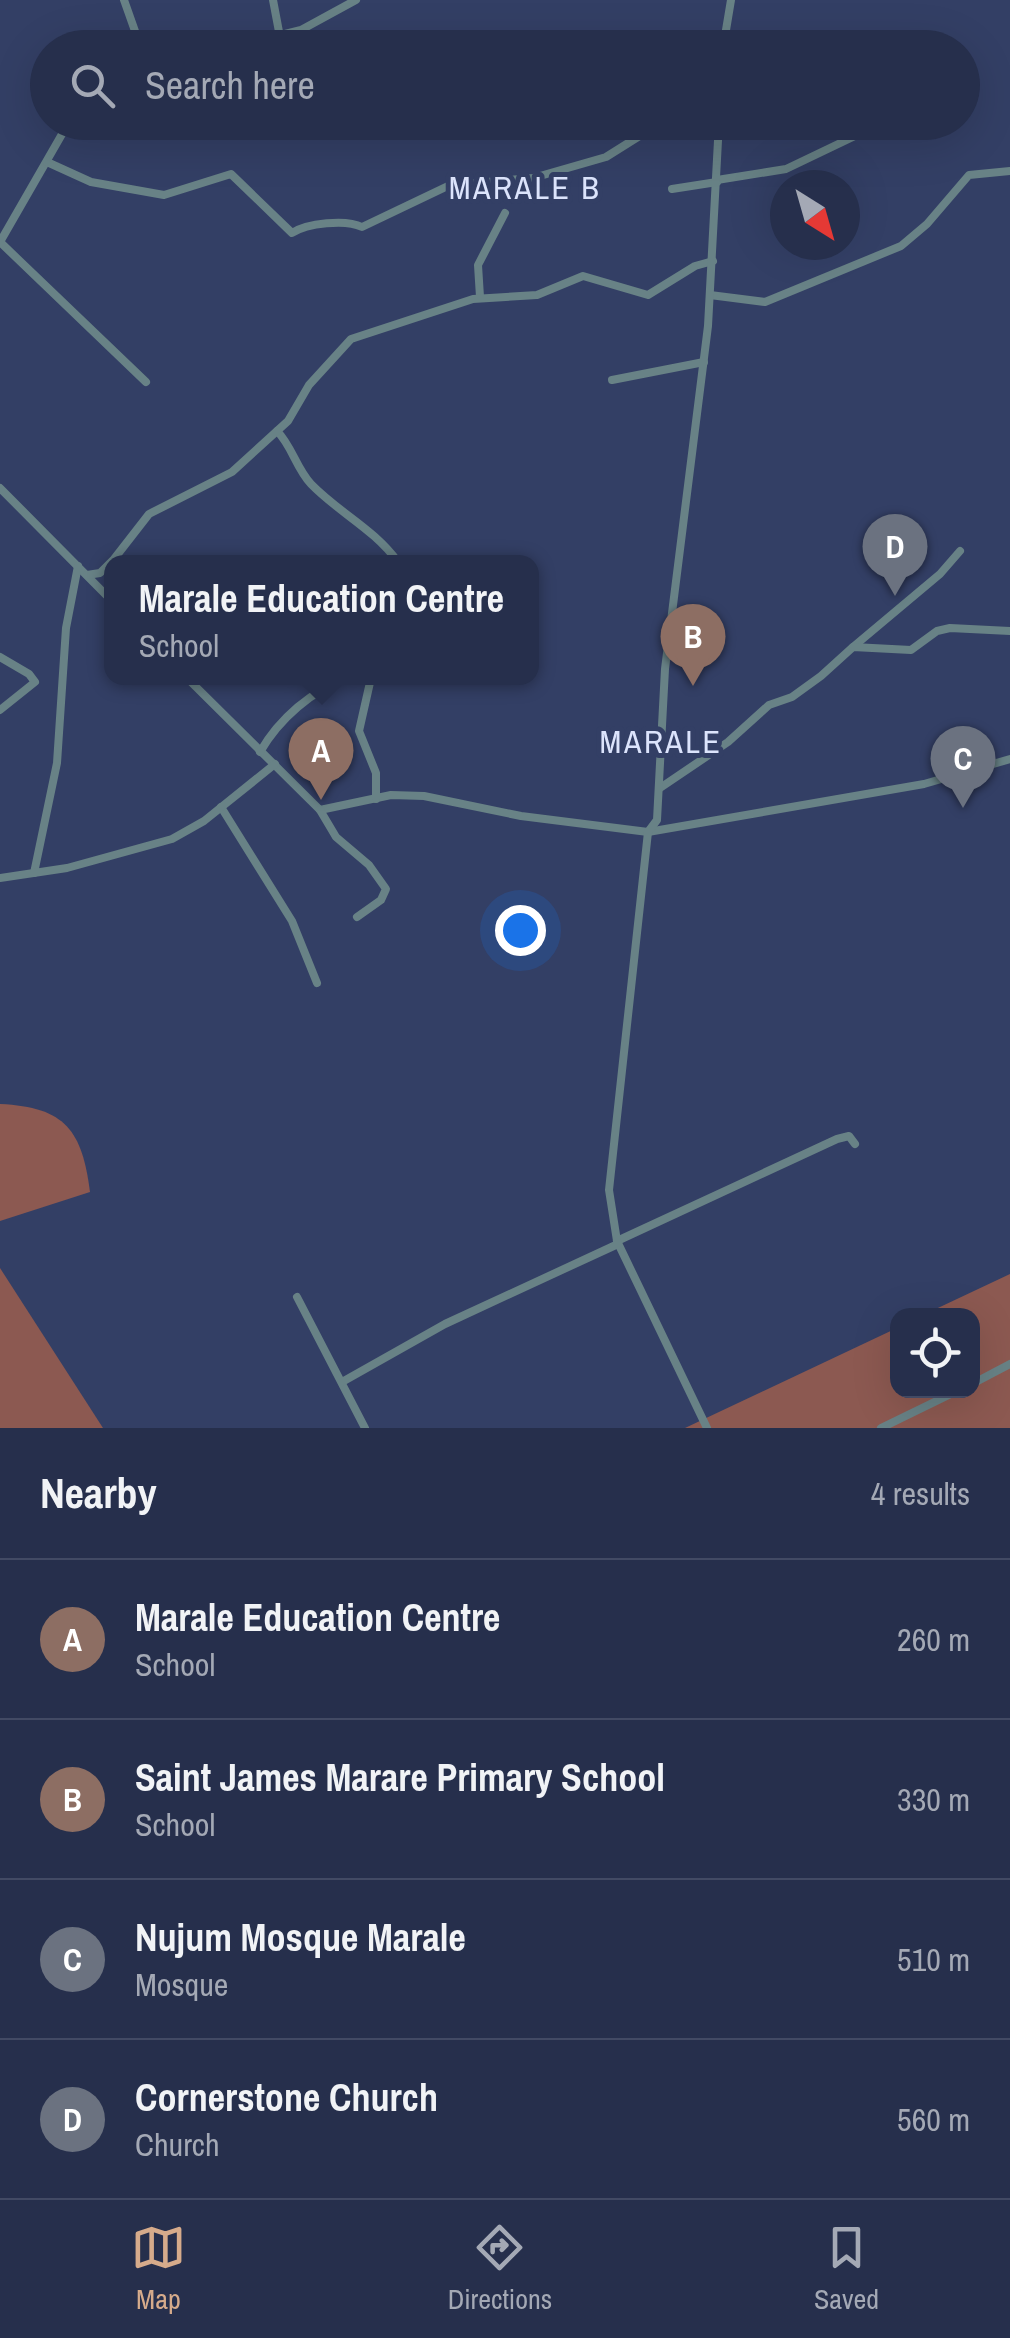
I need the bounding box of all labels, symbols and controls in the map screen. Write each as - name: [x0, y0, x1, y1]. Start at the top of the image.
- search box: [30, 30, 980, 140]
- icon: search: [65, 58, 120, 113]
- text: Search here: [145, 60, 315, 111]
- district label: MARALE B: [449, 166, 601, 209]
- north arrow: [770, 170, 860, 260]
- pin: D: [862, 514, 928, 596]
- popup: [104, 555, 539, 685]
- text: Marale Education Centre: [139, 573, 504, 624]
- pin: B: [660, 604, 726, 686]
- text: School: [139, 624, 219, 667]
- pin: A: [288, 718, 354, 800]
- district label: MARALE: [600, 720, 722, 763]
- pin: C: [930, 726, 996, 808]
- your location: [495, 905, 546, 956]
- map controls: [890, 1308, 980, 1398]
- button: locate: [890, 1308, 980, 1398]
- text: Nearby: [40, 1465, 157, 1521]
- text: 4 results: [871, 1472, 970, 1515]
- text: Marale Education Centre: [135, 1592, 500, 1643]
- text: A: [63, 1618, 82, 1661]
- text: 260 m: [897, 1618, 970, 1661]
- text: School: [135, 1643, 215, 1686]
- text: Saint James Marare Primary School: [135, 1752, 665, 1803]
- text: B: [63, 1778, 82, 1821]
- text: 330 m: [897, 1778, 970, 1821]
- text: School: [135, 1803, 215, 1846]
- text: Nujum Mosque Marale: [135, 1912, 466, 1963]
- text: C: [63, 1938, 82, 1981]
- text: 510 m: [897, 1938, 970, 1981]
- text: Mosque: [135, 1963, 228, 2006]
- text: Cornerstone Church: [135, 2072, 438, 2123]
- text: D: [63, 2098, 82, 2141]
- text: 560 m: [897, 2098, 970, 2141]
- text: Church: [135, 2123, 220, 2166]
- tab: Map: [131, 2220, 186, 2318]
- tab: Directions: [448, 2220, 552, 2318]
- tab: Saved: [814, 2220, 879, 2318]

